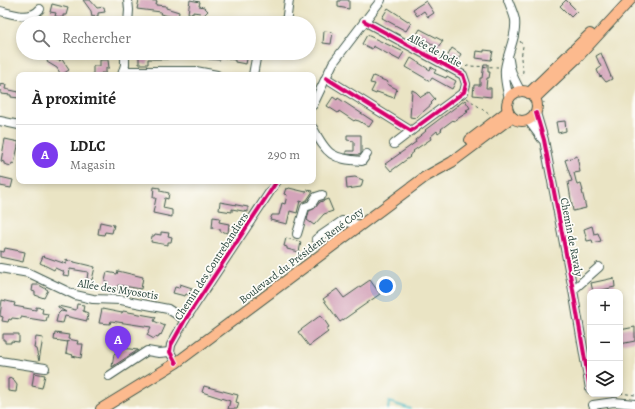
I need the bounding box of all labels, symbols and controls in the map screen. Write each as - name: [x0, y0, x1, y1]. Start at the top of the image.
- search box: [16, 16, 316, 60]
- icon: search: [30, 27, 52, 49]
- text: Rechercher: [62, 28, 131, 48]
- street label: Allée de Jodie: [404, 29, 464, 71]
- text: À proximité: [32, 87, 116, 110]
- text: LDLC: [70, 136, 105, 156]
- text: A: [41, 146, 49, 163]
- text: 290 m: [268, 146, 300, 163]
- text: Magasin: [70, 156, 115, 173]
- street label: Chemin de Ravaly: [557, 196, 587, 278]
- street label: Boulevard du Président René Coty: [236, 204, 367, 307]
- street label: Chemin des Contrebandiers: [171, 209, 252, 323]
- street label: Allée des Myosotis: [76, 276, 159, 303]
- your location: [376, 276, 396, 296]
- map controls: [587, 289, 623, 397]
- button: +: [587, 289, 623, 325]
- button: −: [587, 325, 623, 361]
- pin: A: [105, 326, 131, 359]
- button: layers: [587, 361, 623, 397]

